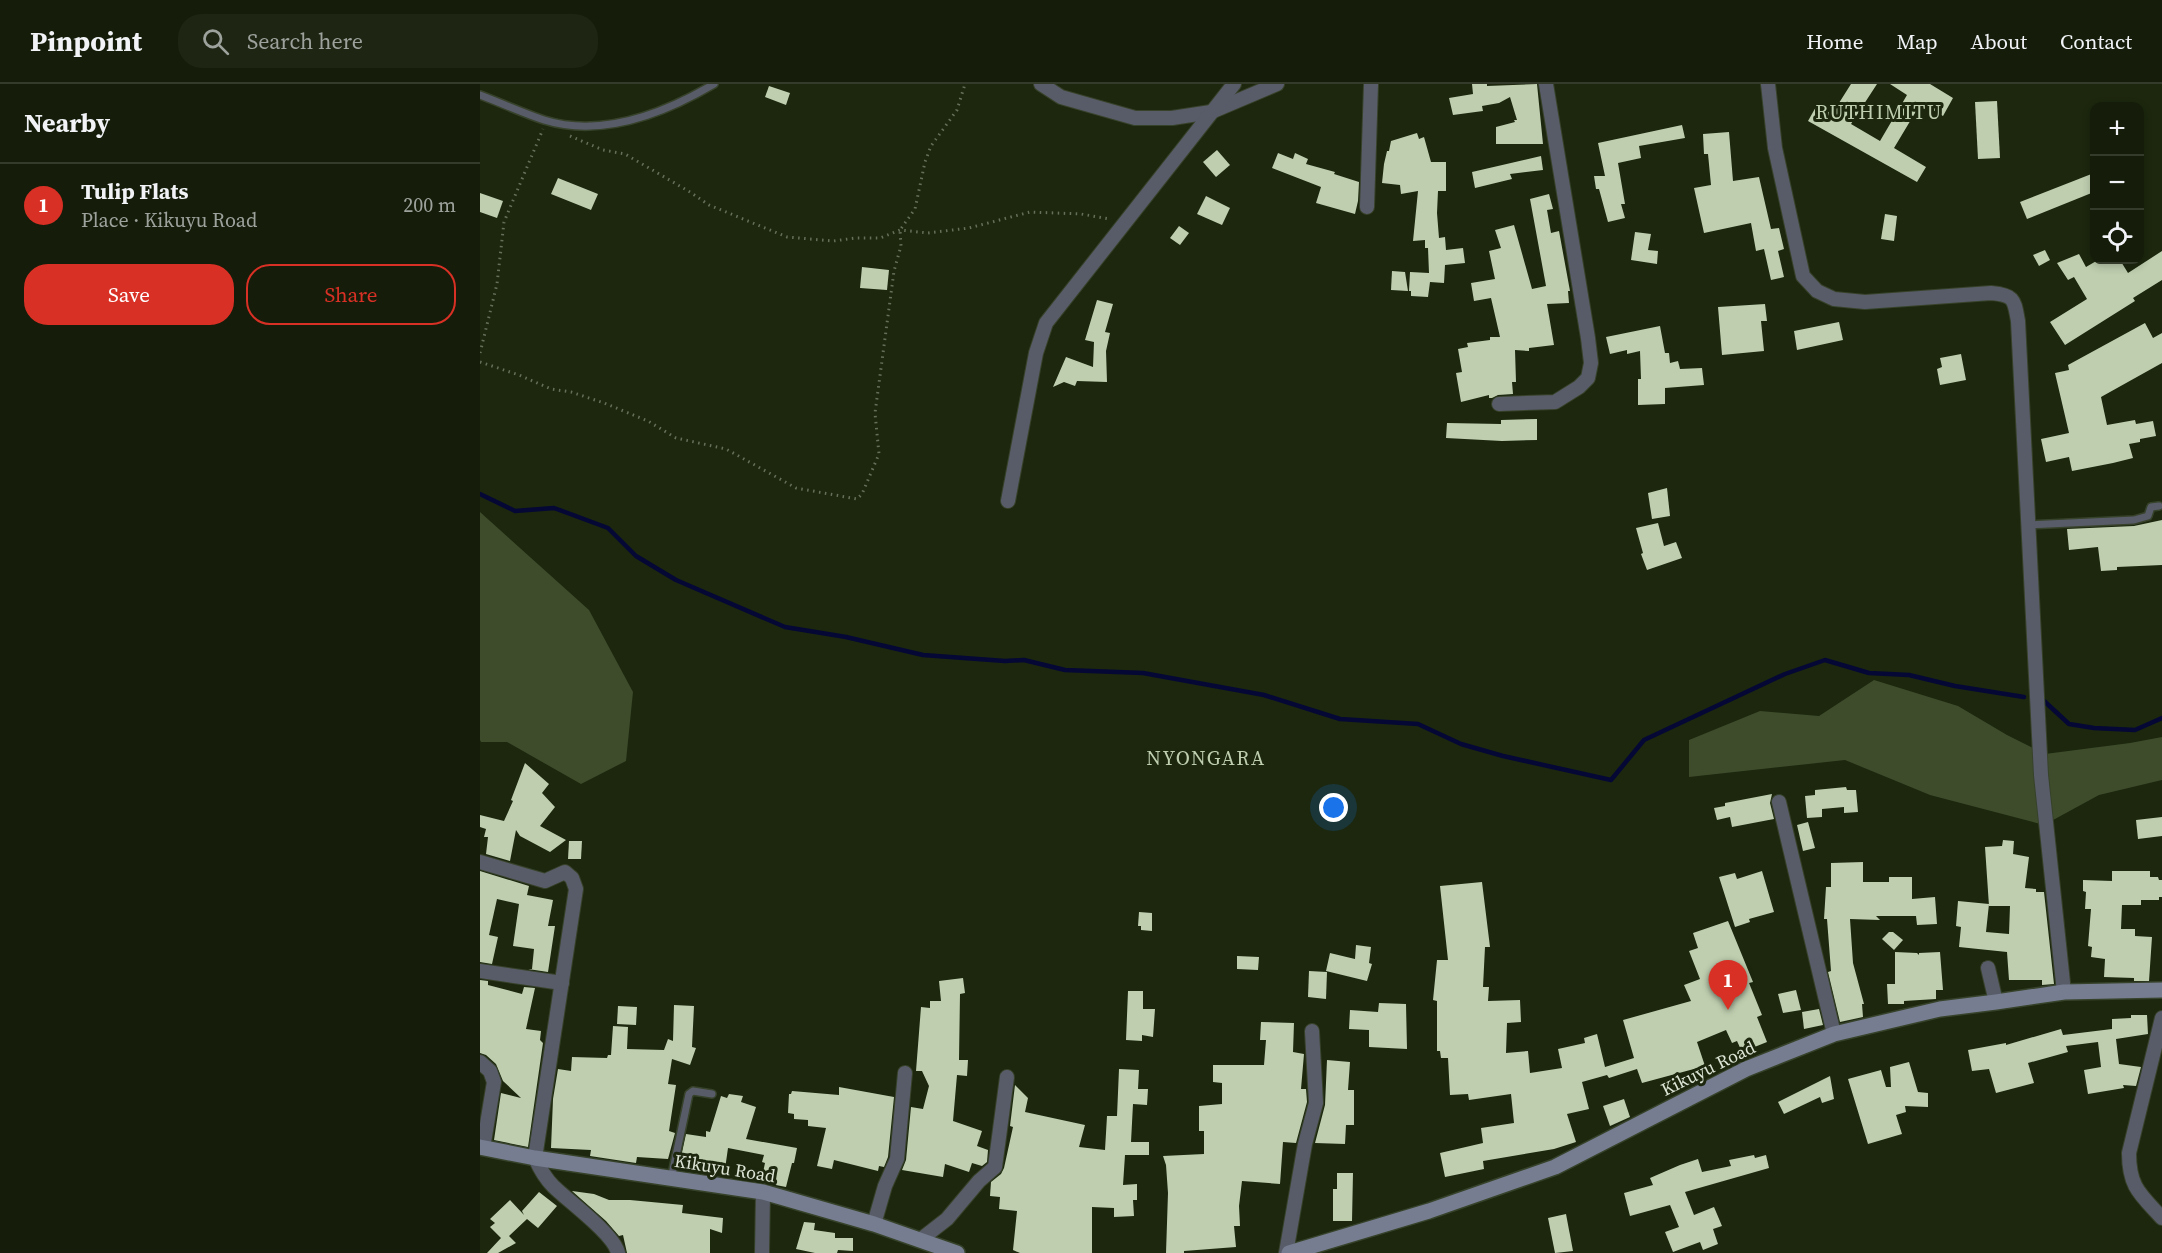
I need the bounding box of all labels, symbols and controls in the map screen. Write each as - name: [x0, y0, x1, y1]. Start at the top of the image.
- search box: [178, 14, 598, 68]
- text: Pinpoint: [30, 22, 142, 60]
- icon: search: [199, 25, 232, 58]
- text: Search here: [247, 26, 363, 56]
- text: Home: [1806, 27, 1864, 56]
- text: Map: [1897, 27, 1938, 56]
- text: About: [1971, 27, 2027, 56]
- text: Contact: [2060, 27, 2132, 56]
- district label: RUTHIMITU: [1815, 98, 1943, 126]
- map controls: [2090, 102, 2144, 264]
- button: +: [2090, 102, 2144, 156]
- text: Nearby: [24, 105, 110, 141]
- button: −: [2090, 156, 2144, 210]
- text: Tulip Flats: [81, 176, 189, 206]
- text: 1: [38, 191, 49, 219]
- text: 200 m: [403, 191, 456, 219]
- text: Place · Kikuyu Road: [81, 206, 257, 234]
- button: locate: [2090, 210, 2144, 264]
- button: Save: [24, 264, 234, 325]
- button: Share: [246, 264, 456, 325]
- district label: NYONGARA: [1146, 744, 1266, 772]
- your location: [1319, 793, 1348, 822]
- pin: 1: [1708, 960, 1748, 1010]
- street label: Kikuyu Road: [1657, 1034, 1759, 1102]
- street label: Kikuyu Road: [673, 1148, 777, 1188]

